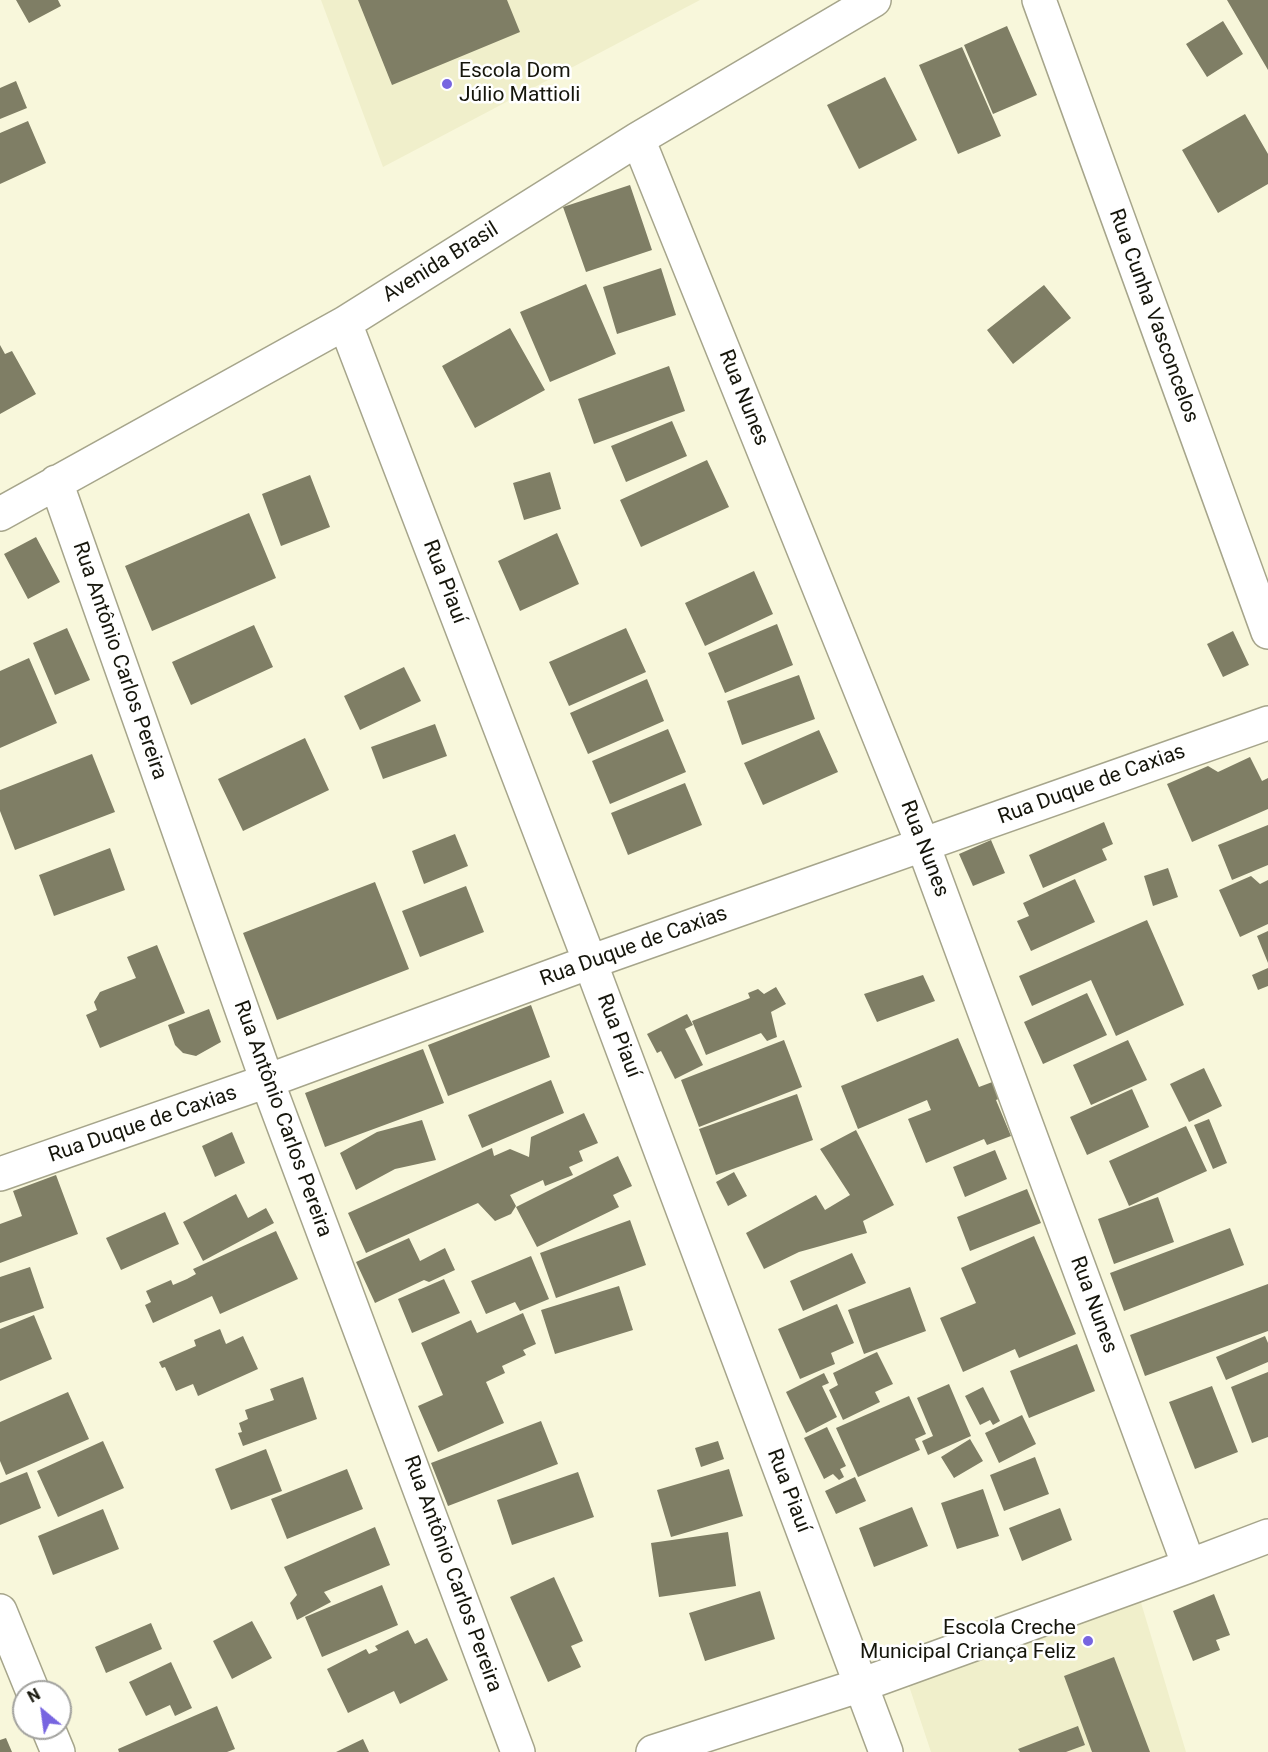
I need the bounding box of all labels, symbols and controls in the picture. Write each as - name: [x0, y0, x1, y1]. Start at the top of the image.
- place label: Escola Dom Júlio Mattioli: [459, 59, 580, 109]
- marker: Escola Dom Júlio Mattioli: [440, 77, 454, 91]
- street label: Rua Cunha Vasconcelos: [1103, 206, 1203, 426]
- street label: Avenida Brasil: [378, 217, 504, 309]
- street label: Rua Nunes: [712, 346, 774, 450]
- street label: Rua Piauí: [417, 537, 471, 627]
- street label: Rua Antônio Carlos Pereira: [66, 539, 172, 783]
- street label: Rua Duque de Caxias: [995, 739, 1189, 831]
- street label: Rua Nunes: [894, 797, 954, 901]
- street label: Rua Duque de Caxias: [537, 901, 731, 993]
- street label: Rua Piauí: [591, 991, 645, 1081]
- street label: Rua Antônio Carlos Pereira: [227, 997, 337, 1241]
- street label: Rua Duque de Caxias: [46, 1081, 240, 1169]
- street label: Rua Nunes: [1064, 1253, 1122, 1357]
- street label: Rua Piauí: [761, 1446, 815, 1536]
- street label: Rua Antônio Carlos Pereira: [397, 1452, 507, 1696]
- place label: Escola Creche Municipal Criança Feliz: [860, 1616, 1076, 1666]
- marker: Escola Creche Municipal Criança Feliz: [1081, 1634, 1095, 1648]
- north arrow: [12, 1680, 72, 1740]
- text: N: [24, 1685, 44, 1707]

